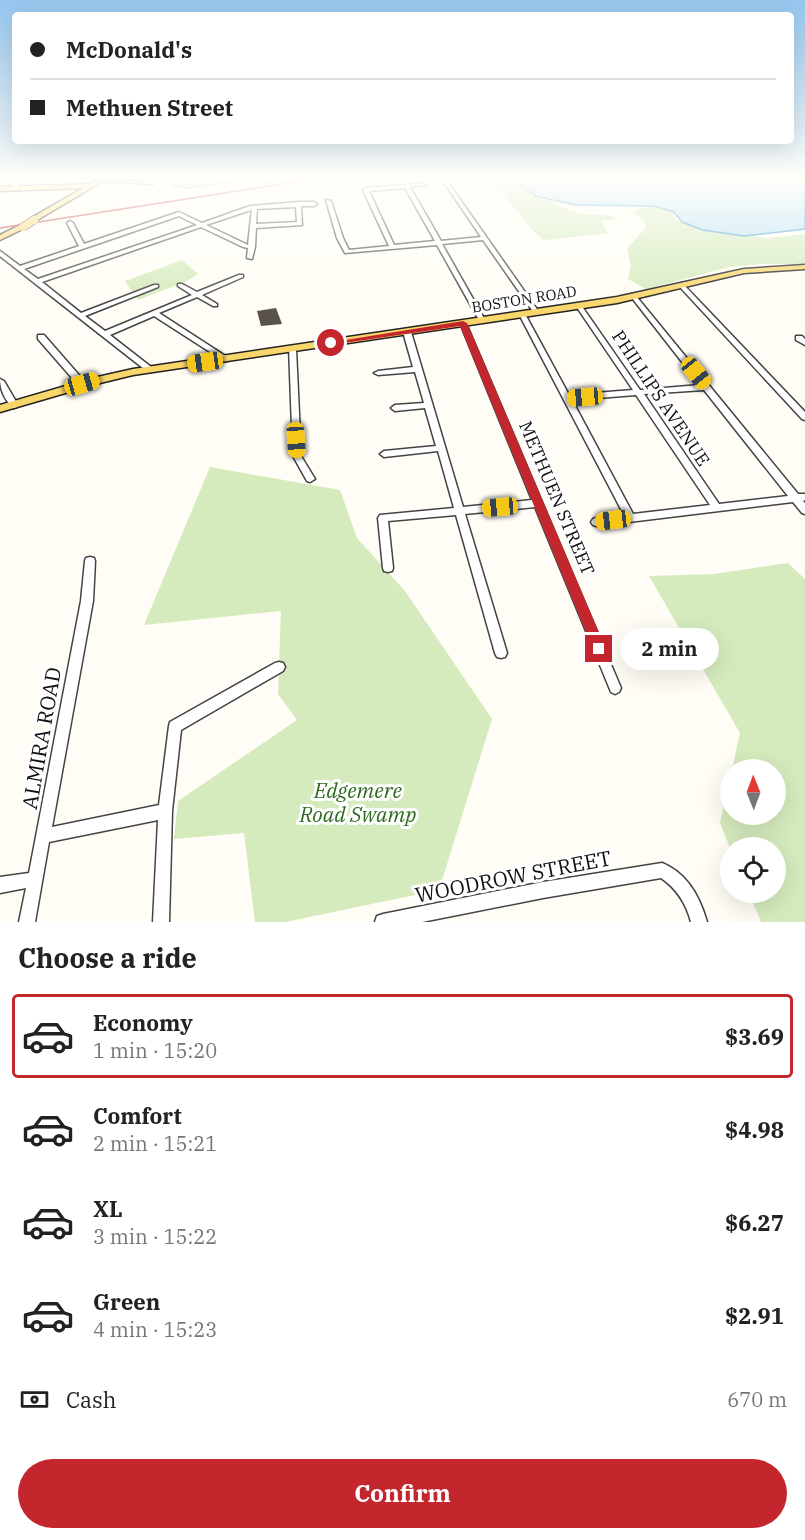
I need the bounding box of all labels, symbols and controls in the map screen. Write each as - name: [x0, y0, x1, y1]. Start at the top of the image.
- text: McDonald's: [66, 35, 192, 64]
- text: Methuen Street: [66, 93, 233, 122]
- street label: BOSTON ROAD: [470, 281, 578, 317]
- street label: PHILLIPS AVENUE: [607, 326, 715, 470]
- route start: [317, 329, 344, 356]
- car: [186, 351, 224, 373]
- car: [678, 353, 714, 393]
- car: [62, 370, 102, 398]
- car: [566, 386, 604, 408]
- street label: METHUEN STREET: [514, 418, 600, 579]
- car: [286, 421, 306, 459]
- car: [481, 496, 519, 518]
- car: [594, 509, 632, 531]
- callout: 2 min: [620, 628, 719, 670]
- route end: [585, 635, 612, 662]
- text: 2 min: [642, 635, 698, 662]
- street label: ALMIRA ROAD: [15, 665, 67, 811]
- north arrow: [720, 759, 786, 825]
- map controls: [720, 759, 786, 903]
- park label: Edgemere Road Swamp: [299, 776, 416, 828]
- button: locate: [720, 837, 786, 903]
- street label: WOODROW STREET: [412, 843, 614, 909]
- text: Choose a ride: [18, 940, 197, 975]
- text: Economy: [93, 1008, 193, 1037]
- icon: car: [21, 1009, 75, 1063]
- text: $3.69: [725, 1022, 784, 1051]
- text: 1 min · 15:20: [93, 1037, 217, 1064]
- text: Comfort: [93, 1101, 182, 1130]
- icon: car: [21, 1102, 75, 1156]
- text: $4.98: [725, 1115, 784, 1144]
- text: 2 min · 15:21: [93, 1130, 217, 1157]
- text: XL: [93, 1194, 123, 1223]
- icon: car: [21, 1195, 75, 1249]
- text: $6.27: [725, 1208, 784, 1237]
- text: 3 min · 15:22: [93, 1223, 217, 1250]
- text: Green: [93, 1287, 160, 1316]
- icon: car: [21, 1288, 75, 1342]
- text: $2.91: [725, 1301, 784, 1330]
- text: 4 min · 15:23: [93, 1316, 217, 1343]
- icon: cash: [18, 1383, 51, 1416]
- text: Cash: [66, 1385, 117, 1414]
- text: 670 m: [727, 1386, 787, 1413]
- button: Confirm: [18, 1459, 787, 1528]

